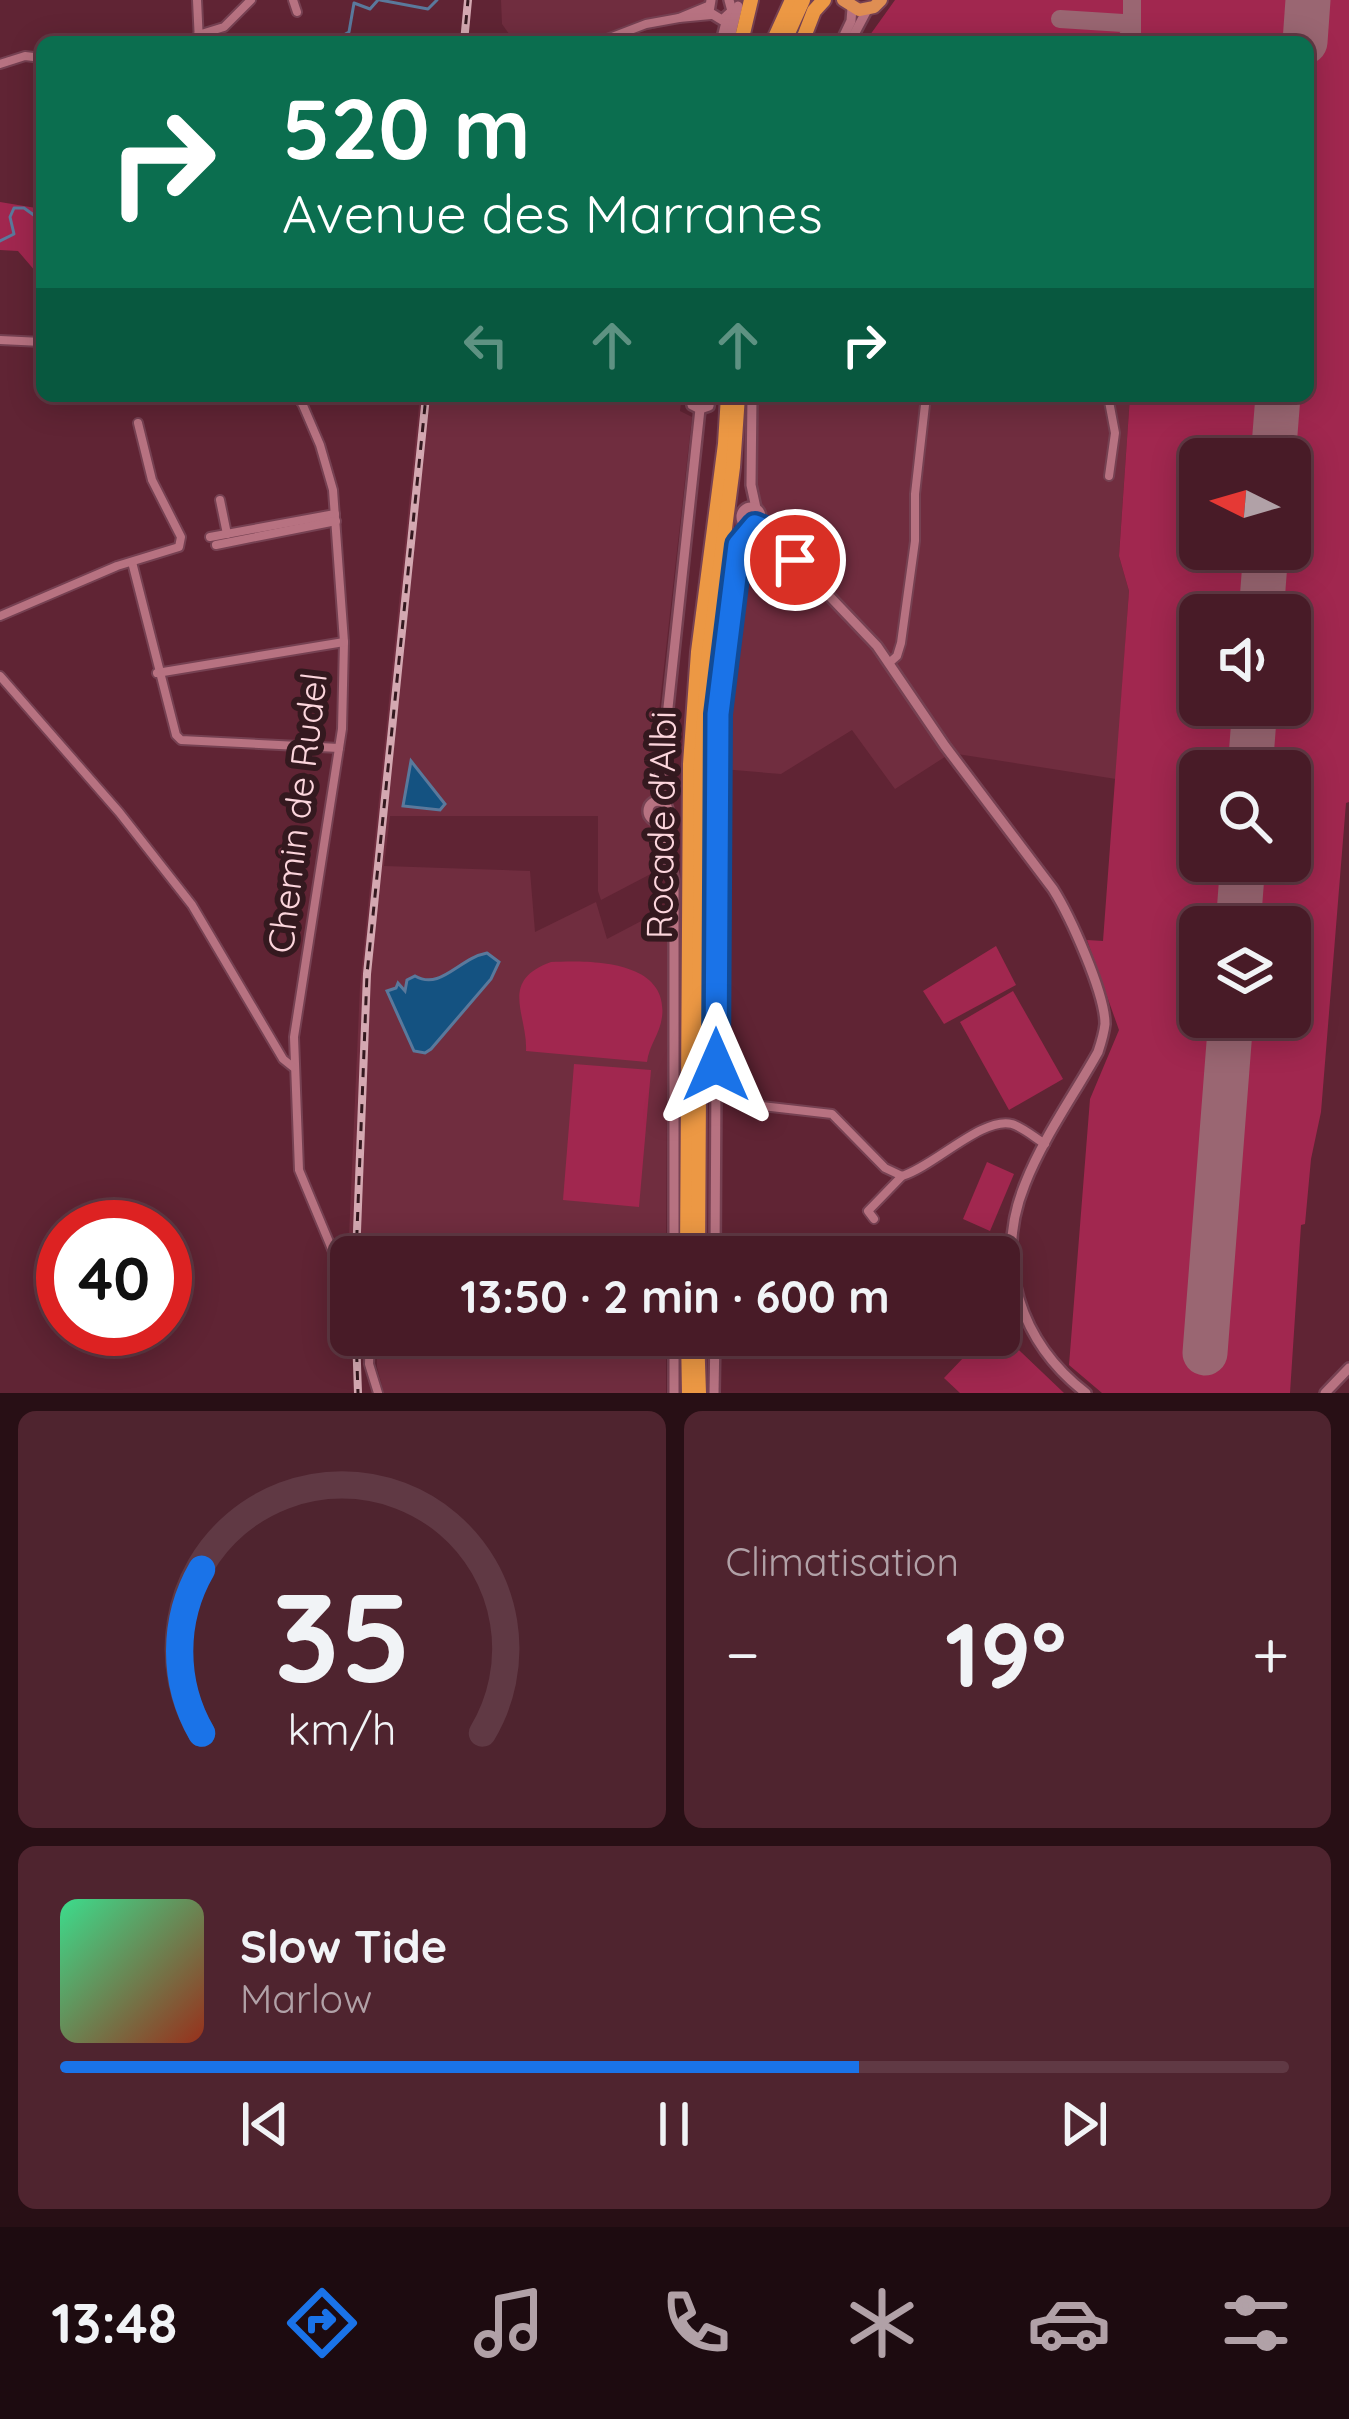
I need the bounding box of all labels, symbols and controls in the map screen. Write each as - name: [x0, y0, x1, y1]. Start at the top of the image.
- text: 520 m: [282, 75, 531, 180]
- icon: right: [84, 84, 240, 240]
- text: Avenue des Marranes: [282, 179, 823, 247]
- icon: left: [453, 312, 519, 378]
- icon: ahead: [579, 312, 645, 378]
- icon: ahead: [705, 312, 771, 378]
- icon: right: [831, 312, 897, 378]
- north arrow: [1179, 438, 1311, 570]
- map controls: [1179, 438, 1311, 1038]
- pin: [744, 509, 846, 611]
- icon: arrive: [762, 527, 828, 593]
- button: sound: [1179, 594, 1311, 726]
- street label: Chemin de Rudel: [257, 670, 336, 956]
- street label: Rocade d'Albi: [636, 711, 685, 939]
- button: search: [1179, 750, 1311, 882]
- button: layers: [1179, 906, 1311, 1038]
- position arrow: [653, 1002, 779, 1128]
- speed limit sign: 40: [36, 1200, 192, 1356]
- text: 13:50 · 2 min · 600 m: [460, 1268, 890, 1324]
- text: Climatisation: [726, 1537, 959, 1586]
- text: 35: [272, 1557, 411, 1713]
- text: 19°: [945, 1597, 1067, 1710]
- text: −: [726, 1612, 760, 1695]
- text: +: [1252, 1612, 1289, 1695]
- text: km/h: [287, 1701, 396, 1755]
- text: Slow Tide: [240, 1918, 447, 1974]
- text: Marlow: [240, 1974, 372, 2023]
- icon: previous: [232, 2091, 298, 2157]
- icon: pause: [641, 2091, 707, 2157]
- icon: next: [1051, 2091, 1117, 2157]
- icon: directions: [280, 2281, 364, 2365]
- icon: music: [467, 2281, 551, 2365]
- icon: phone: [654, 2281, 738, 2365]
- icon: climate: [840, 2281, 924, 2365]
- icon: car: [1027, 2281, 1111, 2365]
- icon: filters: [1214, 2281, 1298, 2365]
- text: 13:48: [51, 2289, 177, 2357]

